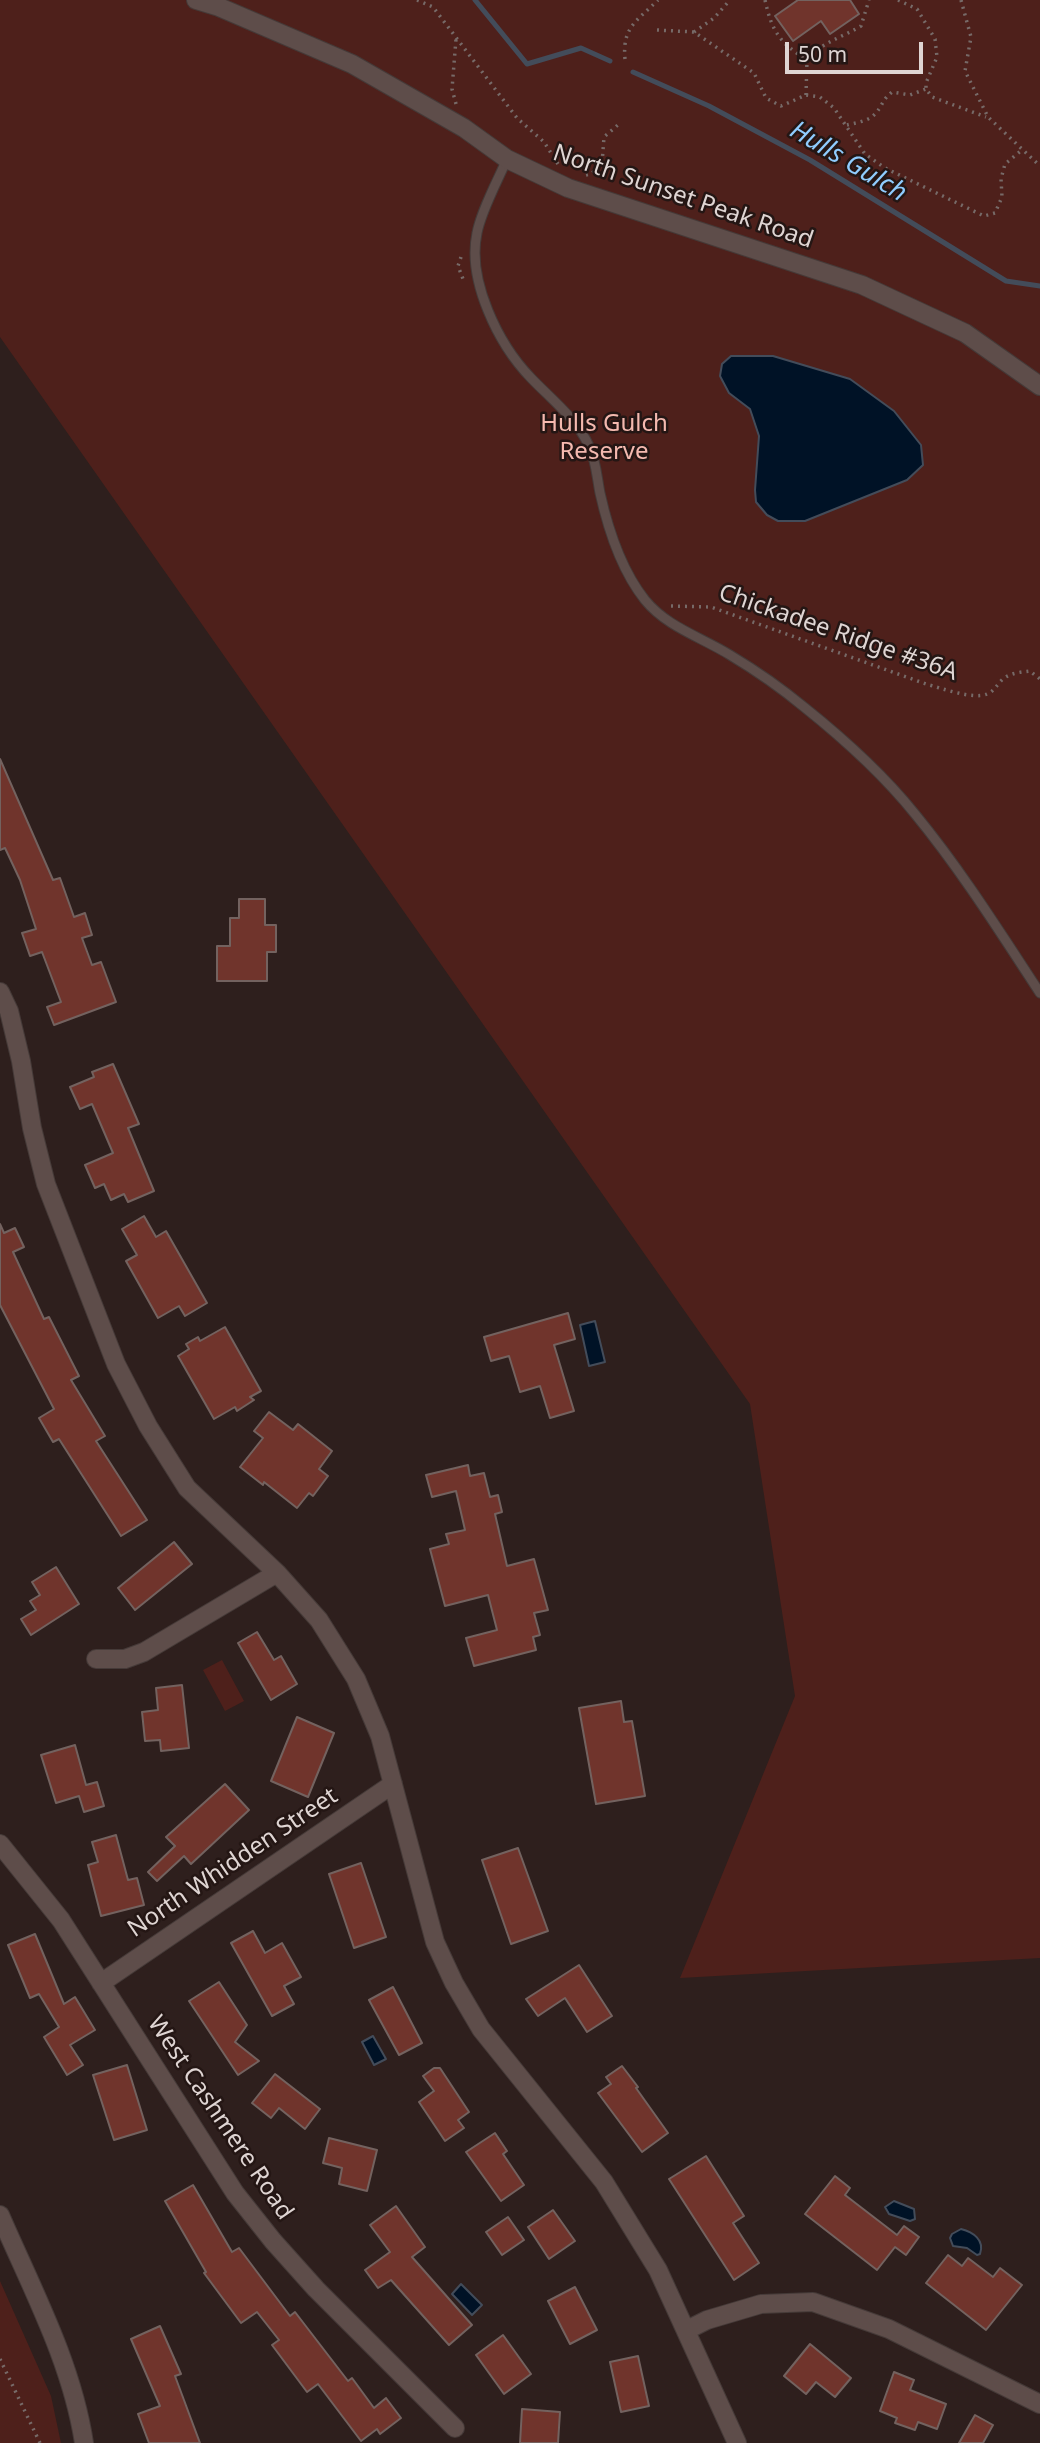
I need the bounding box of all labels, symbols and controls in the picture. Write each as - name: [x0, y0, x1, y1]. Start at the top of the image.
- scale bar: [788, 28, 926, 72]
- text: 50 m: [798, 40, 847, 68]
- water label: Hulls Gulch: [784, 115, 912, 209]
- street label: North Sunset Peak Road: [549, 139, 817, 255]
- park label: Hulls Gulch Reserve: [540, 410, 668, 466]
- street label: Chickadee Ridge #36A: [715, 579, 961, 687]
- street label: North Whidden Street: [123, 1782, 343, 1944]
- street label: West Cashmere Road: [141, 2011, 299, 2225]

